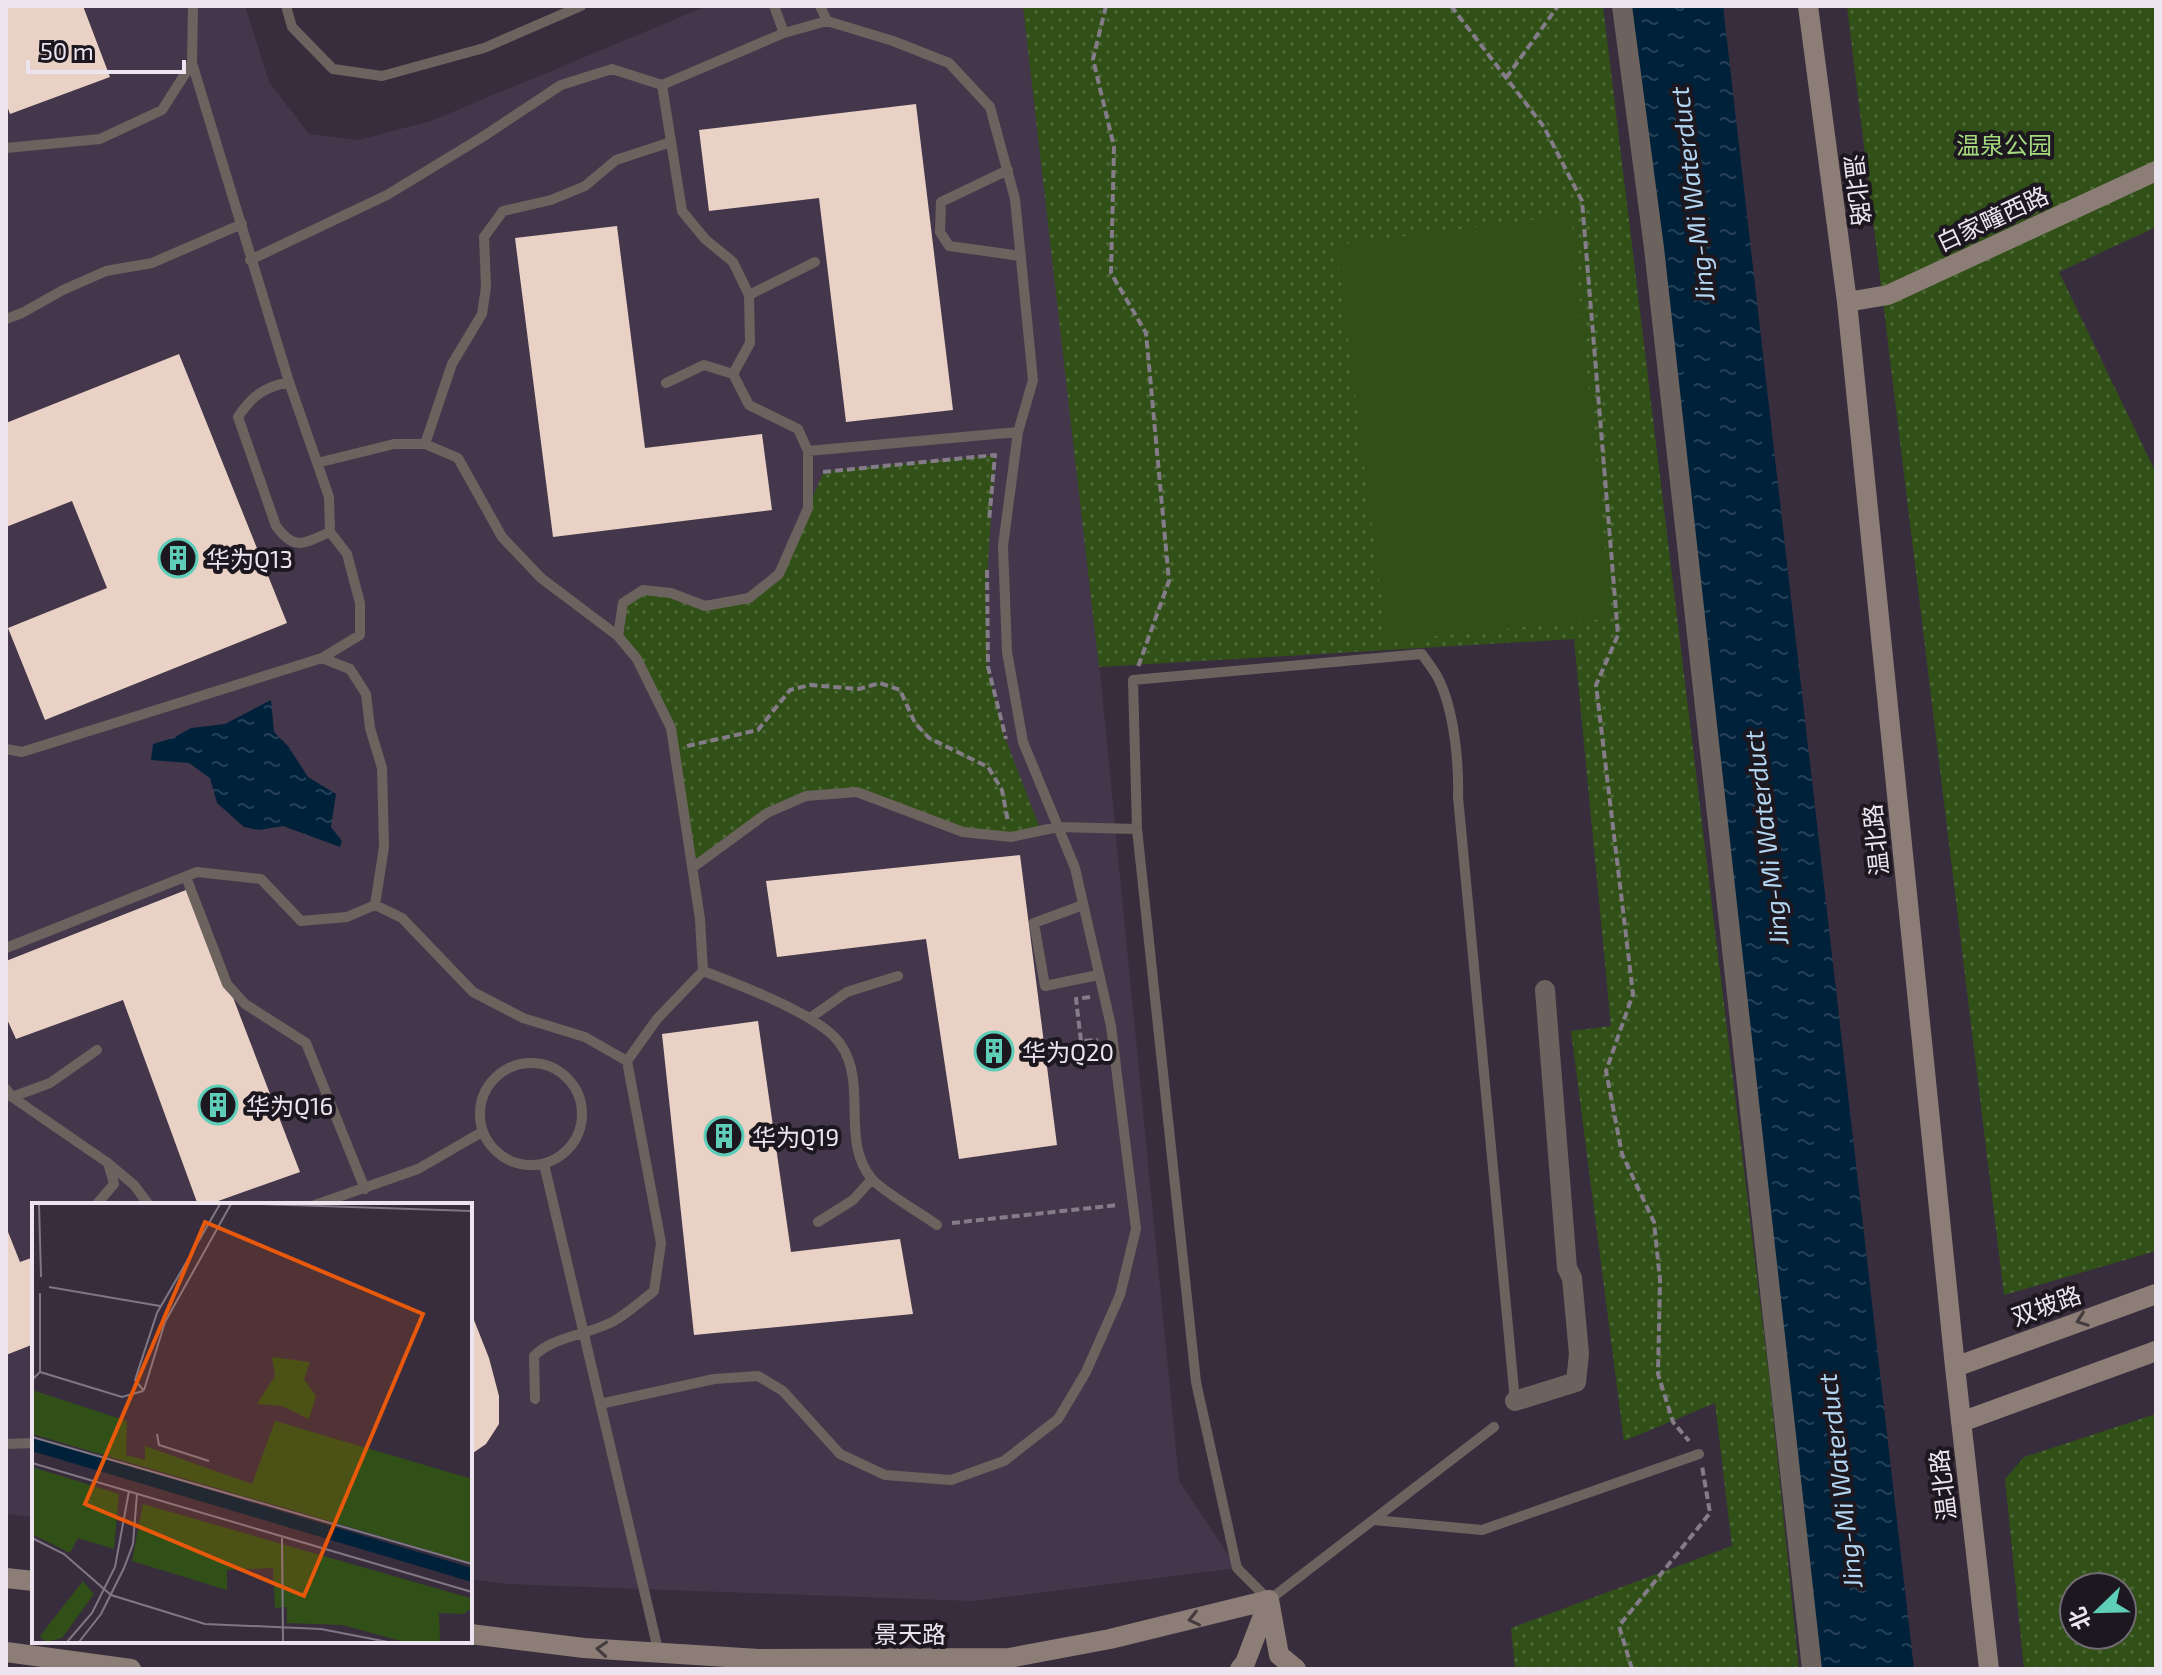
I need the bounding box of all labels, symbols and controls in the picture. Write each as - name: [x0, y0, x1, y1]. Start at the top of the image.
- scale bar: [28, 24, 184, 74]
- text: 50 m: [40, 36, 94, 65]
- water label: Jing-Mi Waterduct: [1662, 85, 1720, 304]
- park label: 温泉公园: [1956, 130, 2052, 159]
- street label: 温北路: [1839, 153, 1877, 227]
- street label: 白家疃西路: [1931, 180, 2053, 256]
- building icon: 华为Q13: [157, 537, 199, 579]
- place label: 华为Q13: [206, 544, 293, 573]
- water label: Jing-Mi Waterduct: [1736, 729, 1794, 948]
- street label: 温北路: [1857, 803, 1893, 877]
- building icon: 华为Q20: [973, 1030, 1015, 1072]
- place label: 华为Q20: [1022, 1037, 1114, 1066]
- building icon: 华为Q16: [197, 1084, 239, 1126]
- place label: 华为Q16: [246, 1091, 333, 1120]
- building icon: 华为Q19: [703, 1115, 745, 1157]
- place label: 华为Q19: [752, 1122, 839, 1151]
- inset map: [32, 1203, 472, 1643]
- street label: 双坡路: [2007, 1279, 2085, 1331]
- one-way arrow: [2076, 1310, 2090, 1327]
- water label: Jing-Mi Waterduct: [1810, 1372, 1868, 1591]
- street label: 温北路: [1923, 1448, 1961, 1522]
- north arrow: [2058, 1571, 2138, 1651]
- text: 北: [2062, 1604, 2095, 1634]
- one-way arrow: [1187, 1610, 1201, 1627]
- street label: 景天路: [874, 1619, 946, 1648]
- one-way arrow: [595, 1641, 608, 1658]

